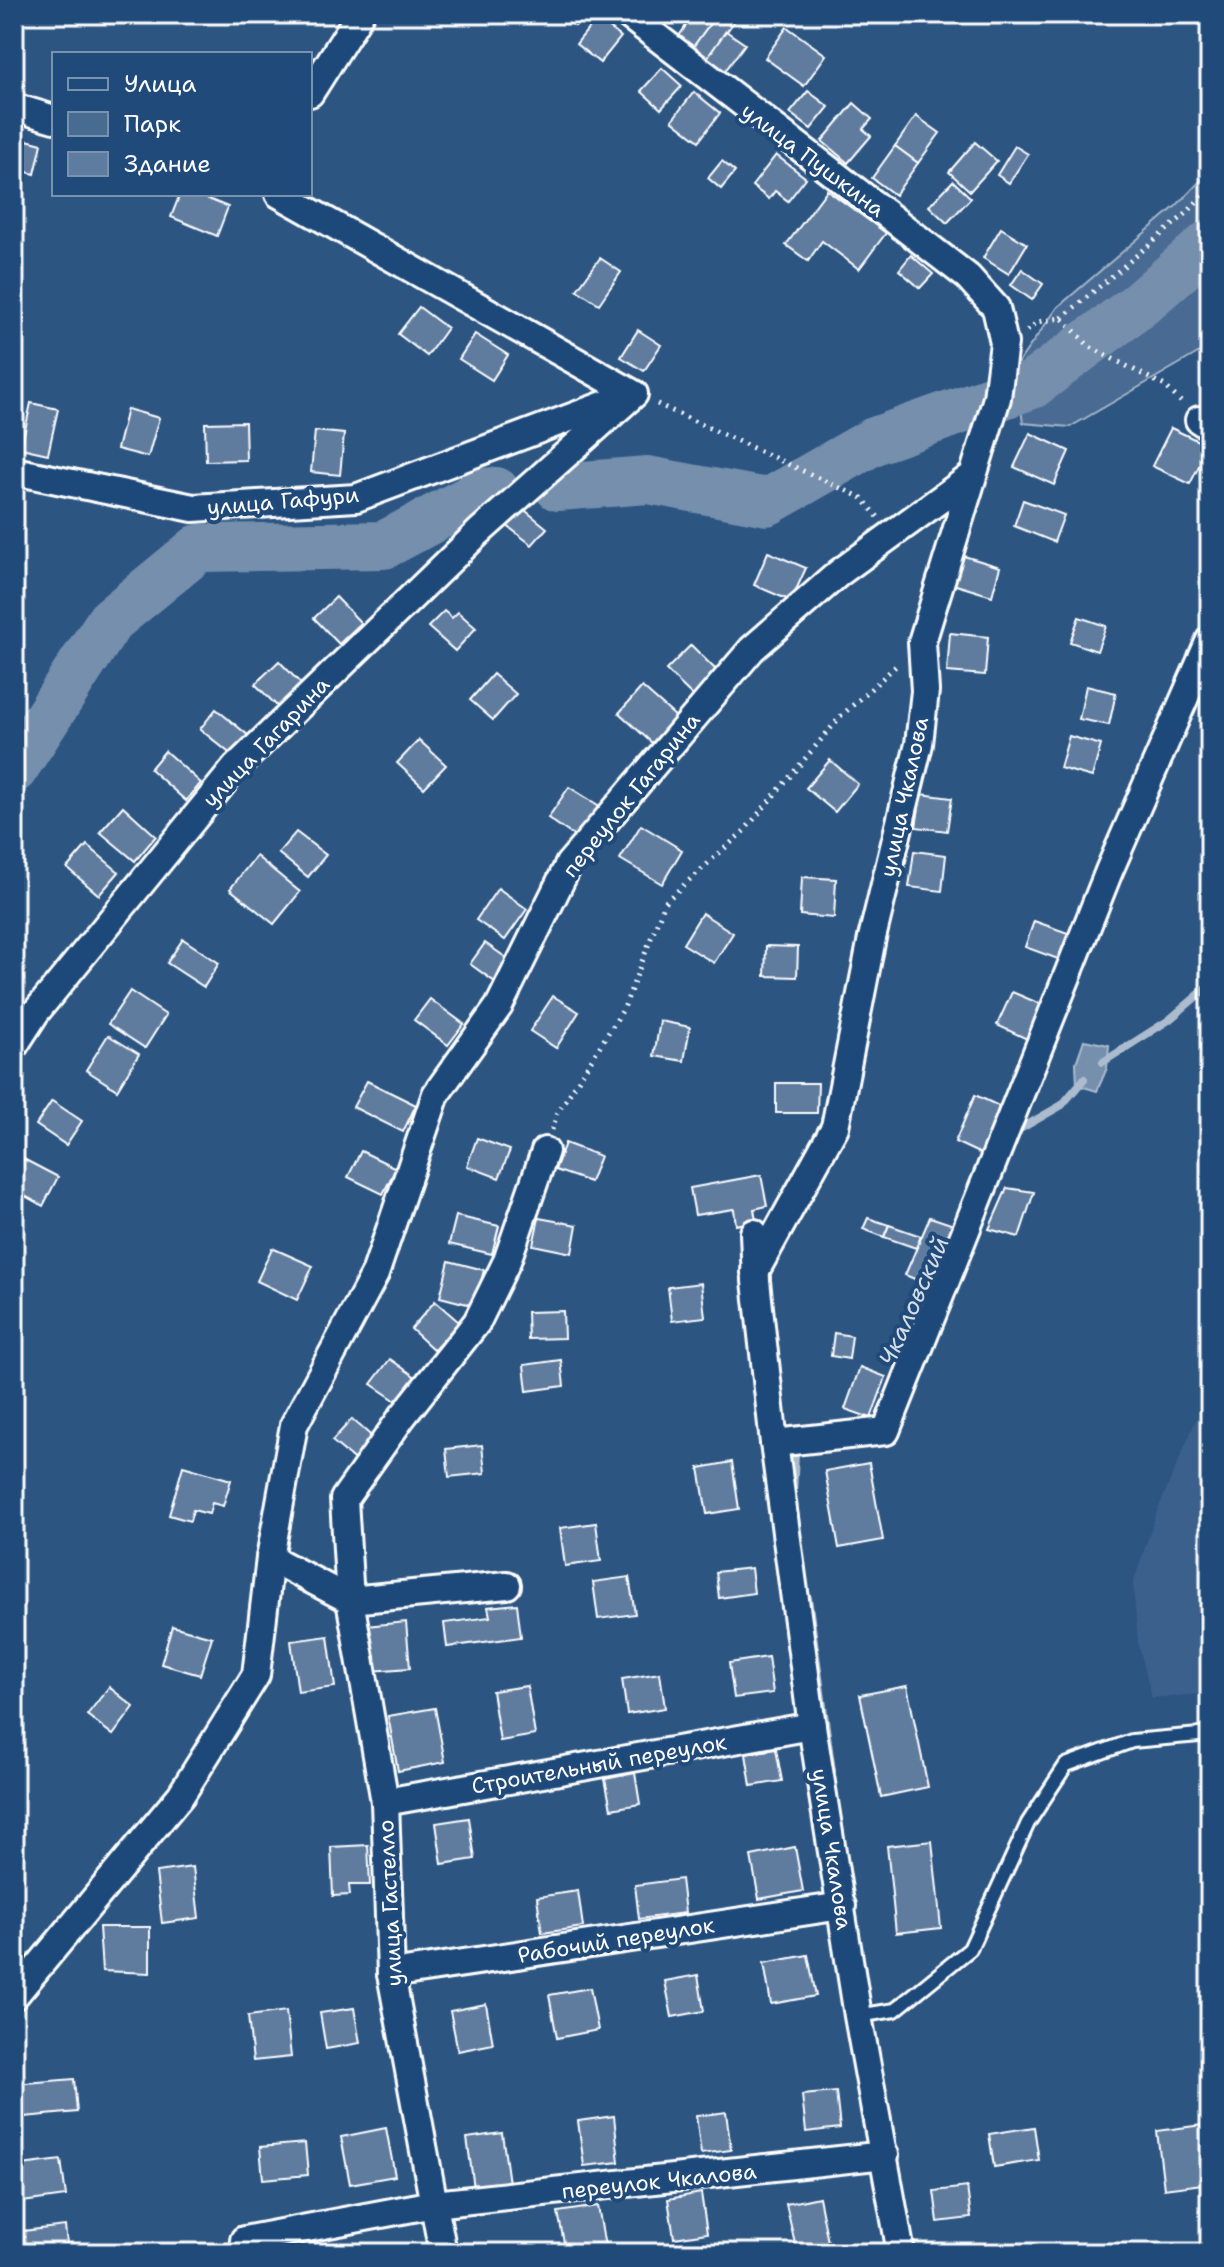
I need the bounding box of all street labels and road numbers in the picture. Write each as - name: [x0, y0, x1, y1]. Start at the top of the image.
- street label: улица Пушкина: [735, 96, 891, 224]
- street label: улица Гафури: [206, 480, 360, 522]
- street label: улица Гагарина: [196, 670, 336, 814]
- street label: переулок Гагарина: [556, 706, 707, 883]
- street label: улица Чкалова: [873, 714, 935, 880]
- street label: Строительный переулок: [469, 1727, 729, 1801]
- street label: улица Чкалова: [805, 1766, 859, 1932]
- street label: улица Гастелло: [371, 1819, 409, 1987]
- street label: Рабочий переулок: [516, 1910, 717, 1970]
- street label: переулок Чкалова: [560, 2156, 758, 2206]

